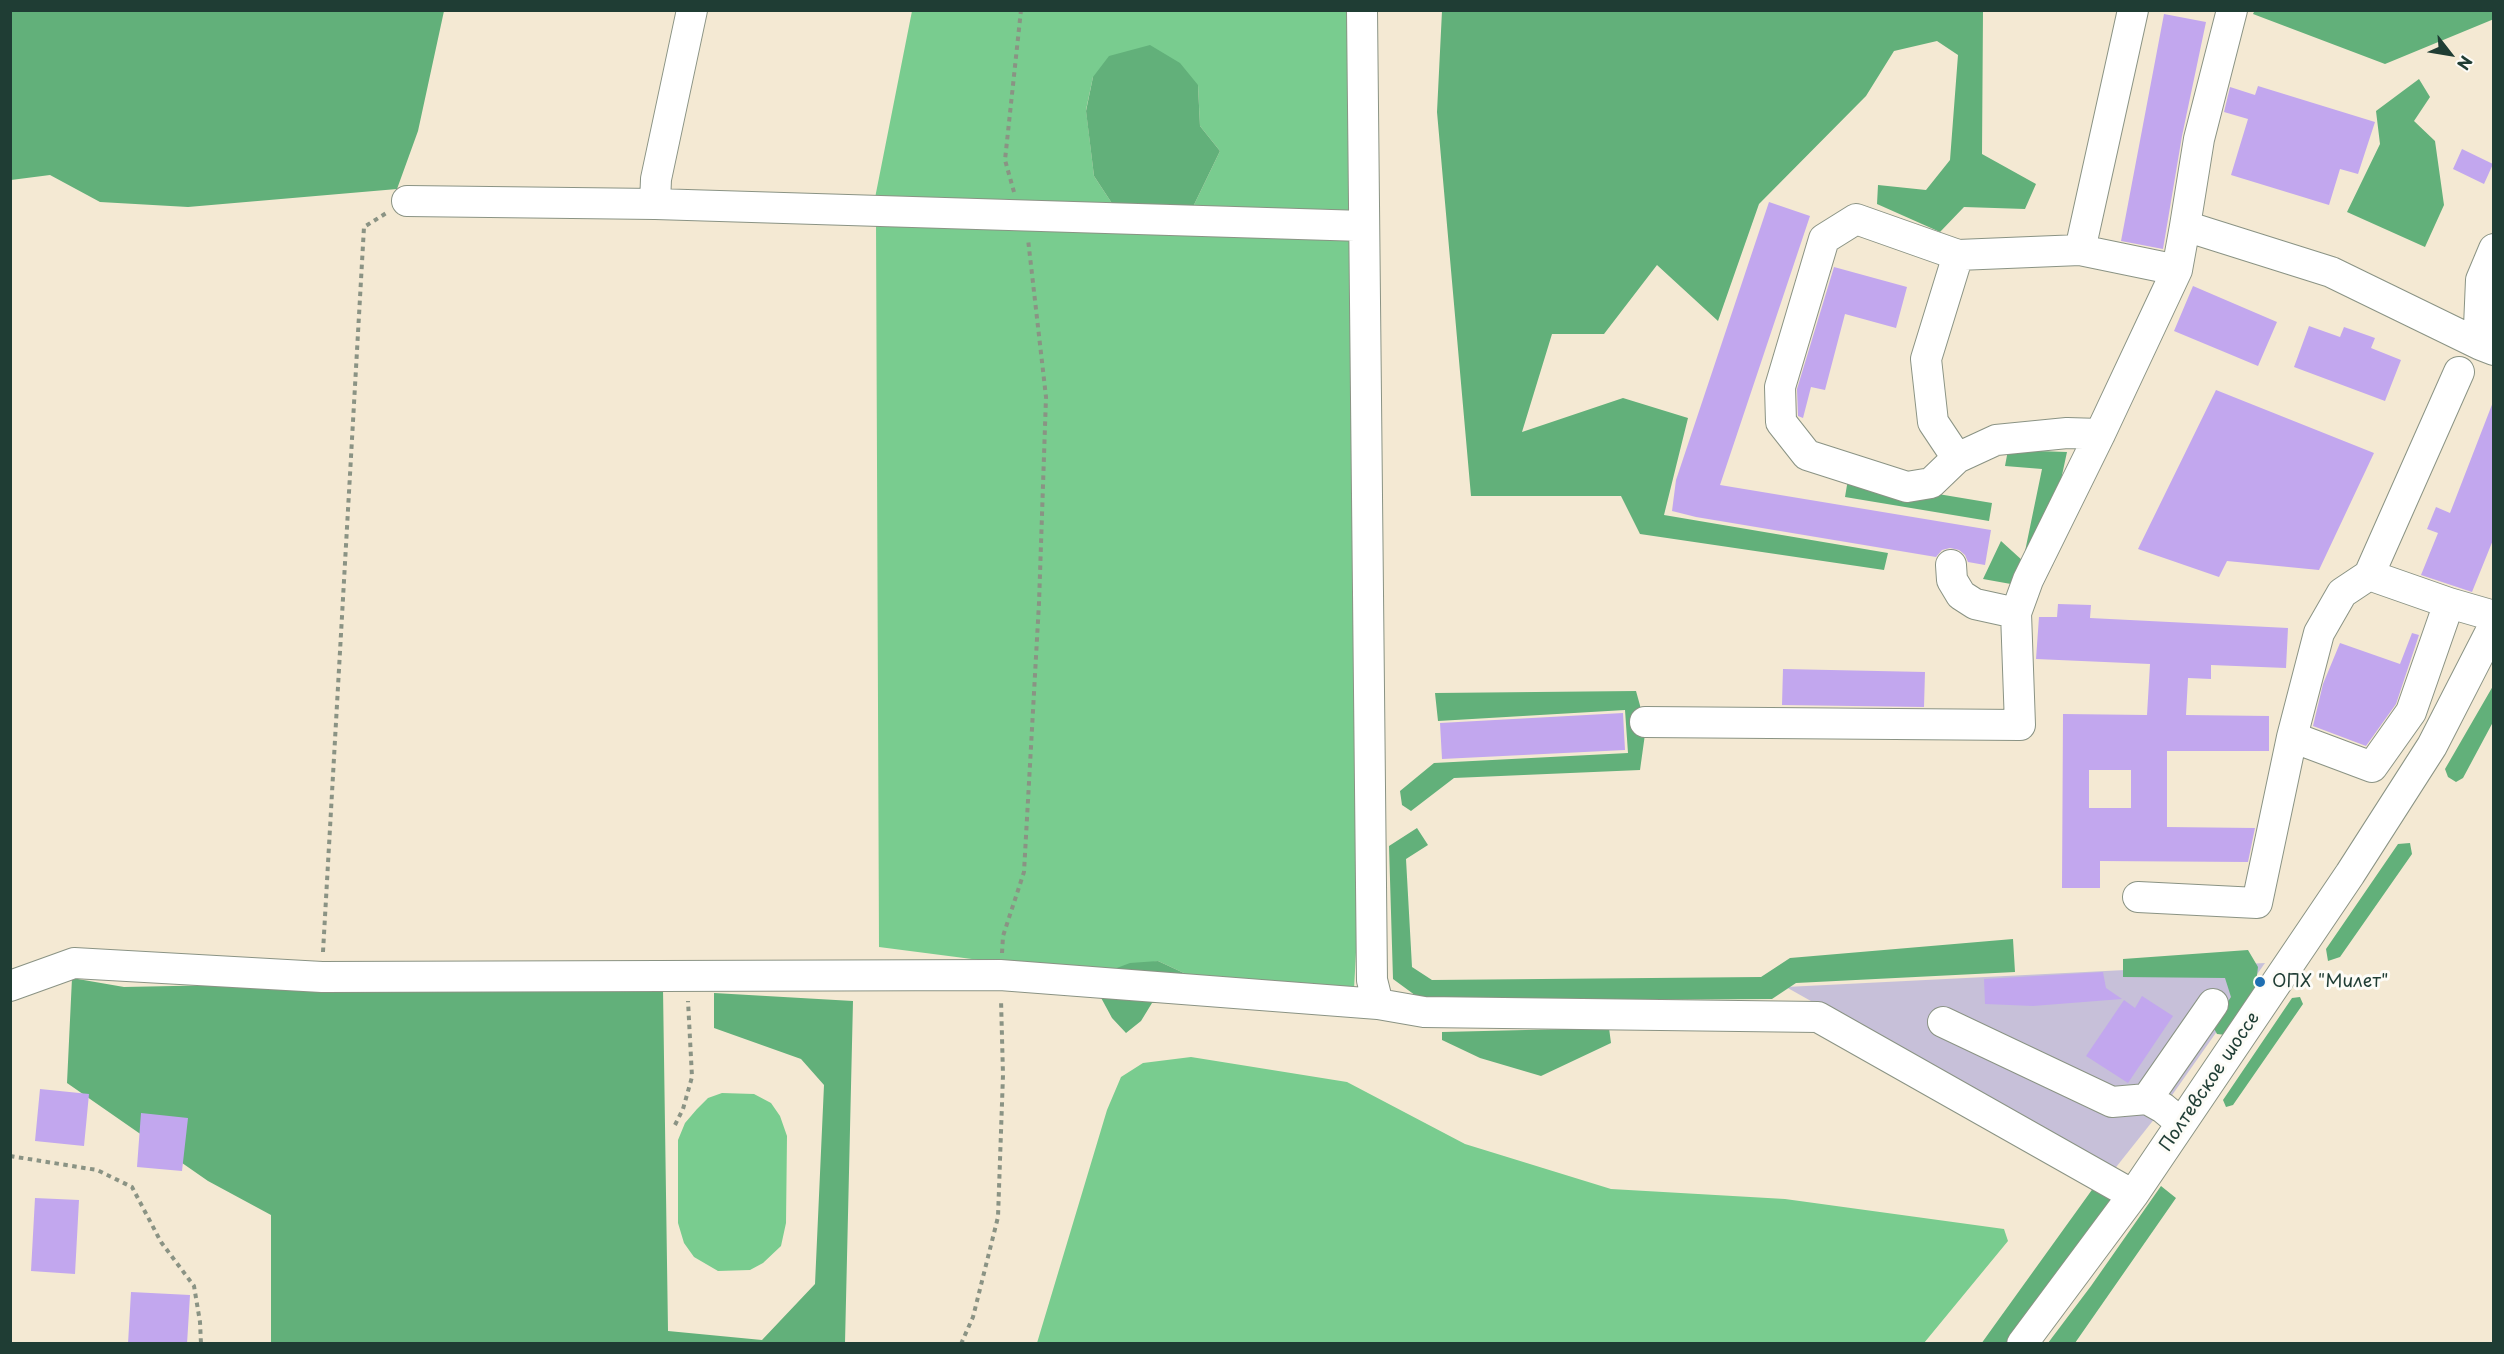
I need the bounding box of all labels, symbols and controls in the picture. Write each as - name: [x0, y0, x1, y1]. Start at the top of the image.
- north arrow: [2420, 24, 2480, 84]
- text: N: [2452, 52, 2479, 75]
- place label: ОПХ "Милет": [2272, 971, 2388, 993]
- marker: ОПХ "Милет": [2253, 975, 2267, 989]
- street label: Полтевское шоссе: [2155, 1008, 2265, 1156]

